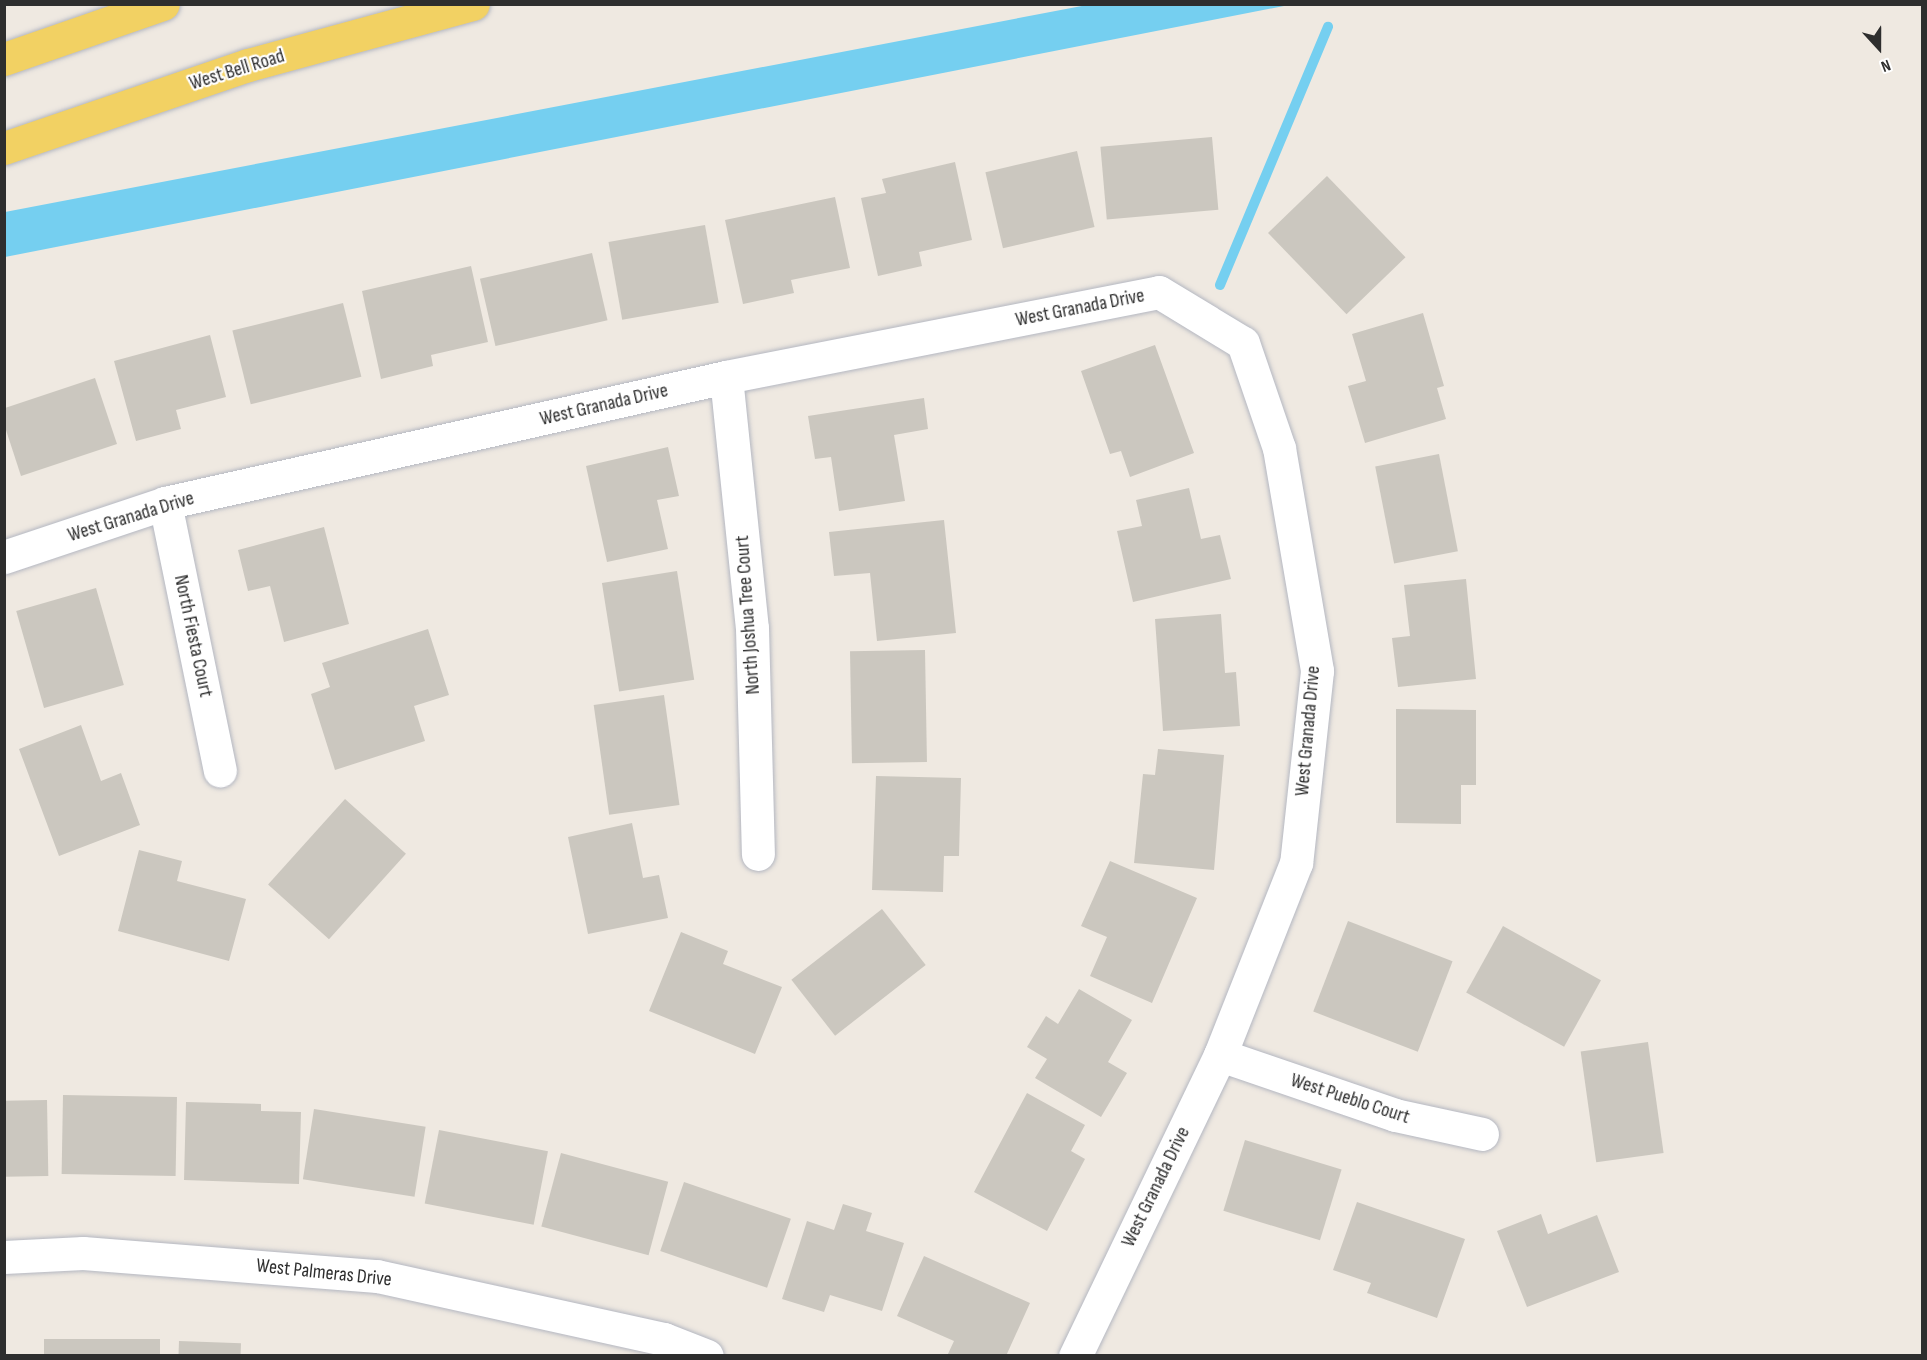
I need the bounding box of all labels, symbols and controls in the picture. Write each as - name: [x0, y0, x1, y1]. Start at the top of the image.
- north arrow: [1849, 18, 1909, 78]
- street label: West Bell Road: [187, 44, 287, 96]
- text: N: [1878, 55, 1893, 76]
- street label: West Granada Drive: [1014, 284, 1146, 332]
- street label: West Granada Drive: [538, 379, 670, 431]
- street label: West Granada Drive: [65, 486, 197, 548]
- street label: North Joshua Tree Court: [730, 535, 766, 695]
- street label: North Fiesta Court: [168, 573, 218, 699]
- street label: West Granada Drive: [1290, 665, 1326, 797]
- street label: West Pueblo Court: [1287, 1068, 1413, 1130]
- street label: West Granada Drive: [1117, 1123, 1195, 1251]
- street label: West Palmeras Drive: [255, 1254, 393, 1292]

